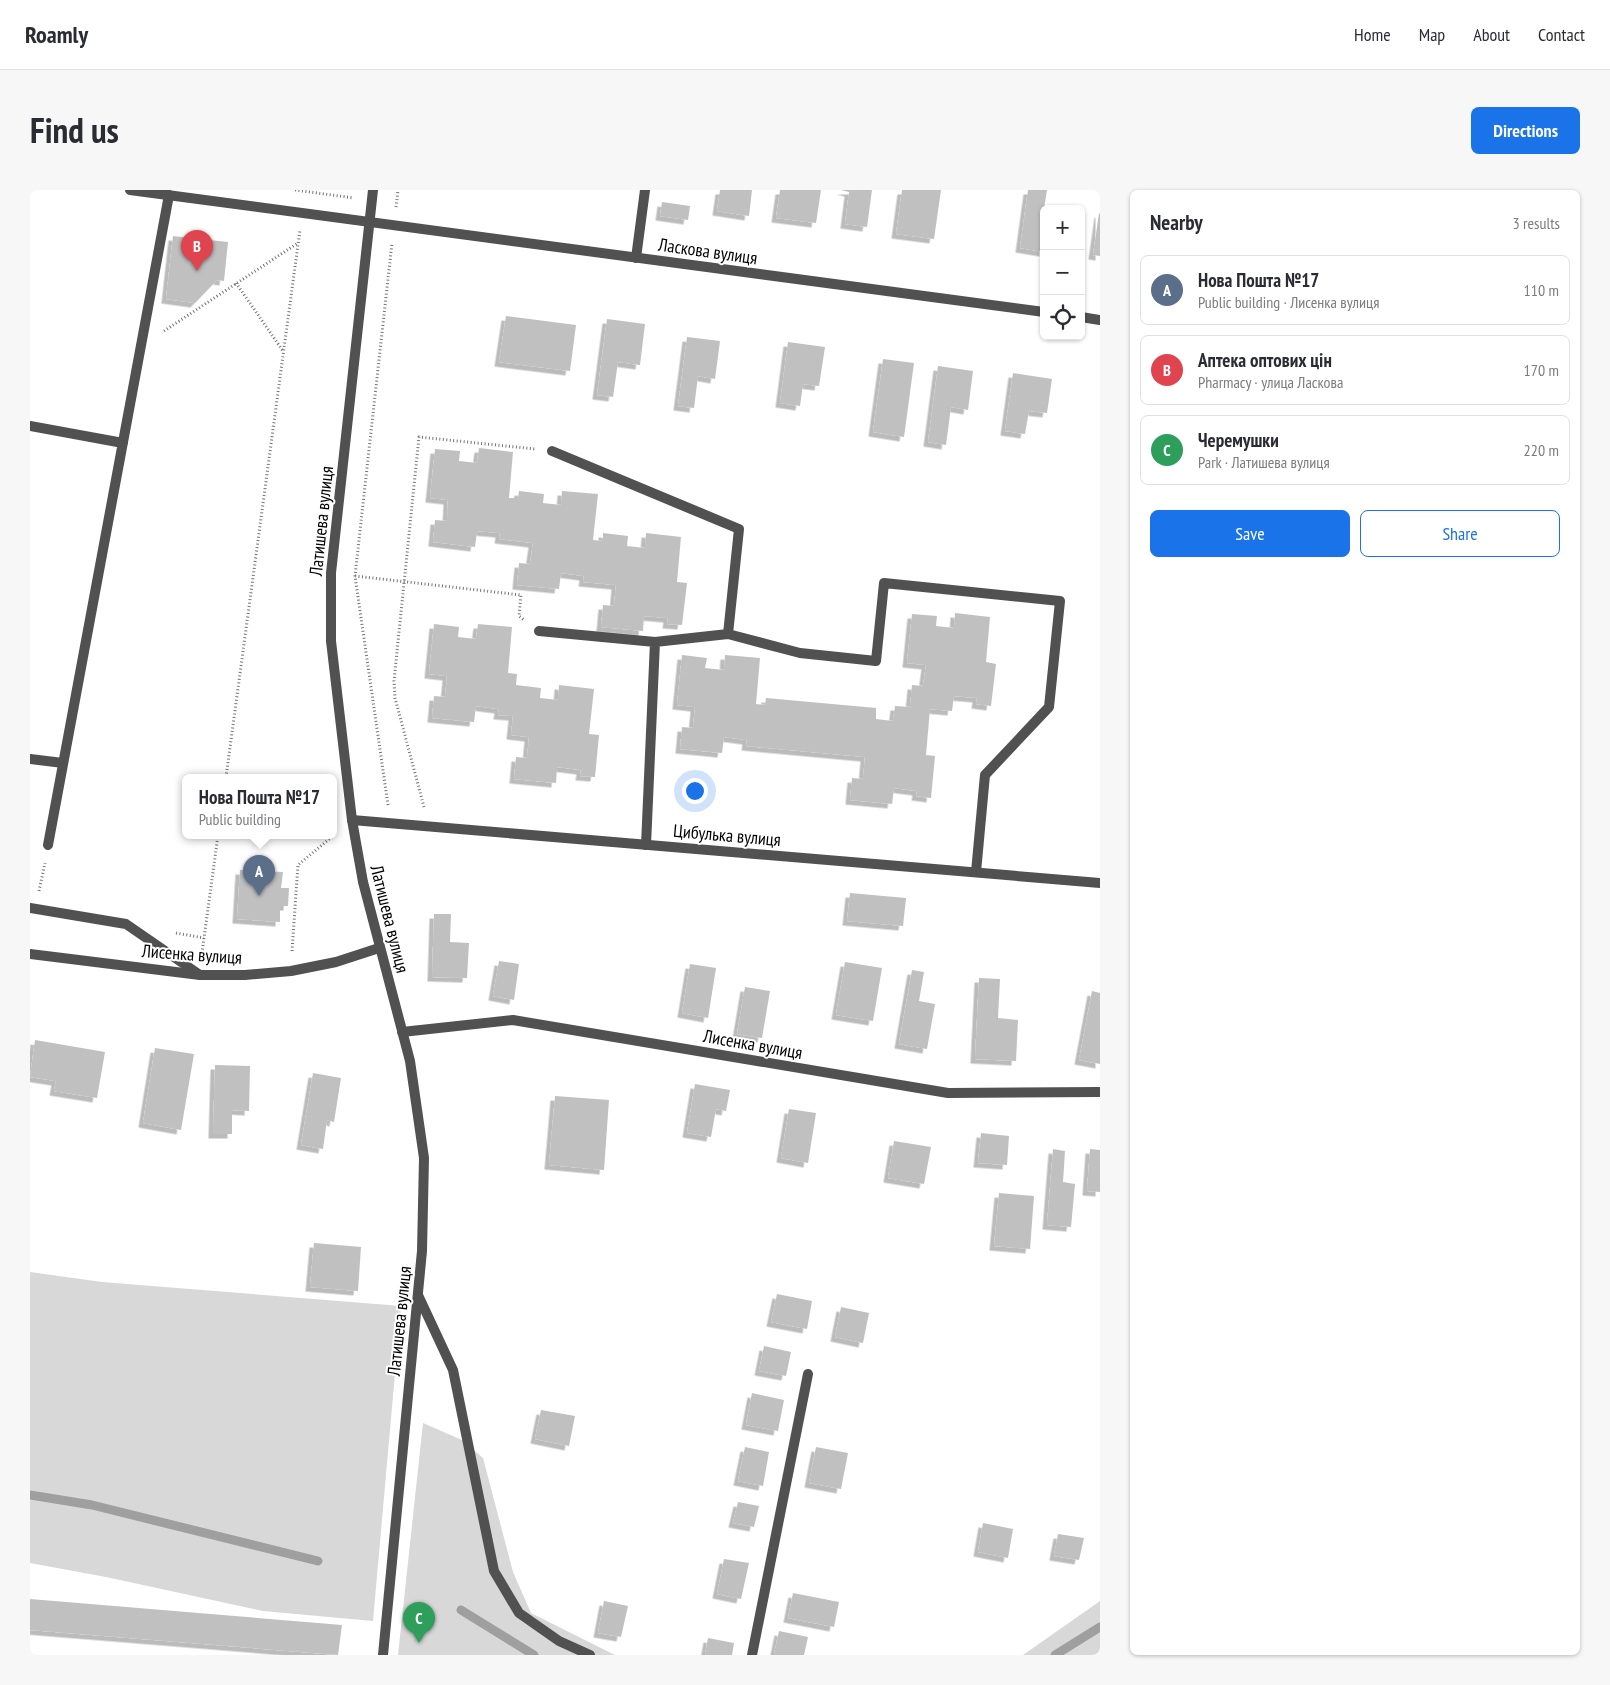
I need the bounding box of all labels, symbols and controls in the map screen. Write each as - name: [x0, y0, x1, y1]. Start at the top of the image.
- text: Roamly: [25, 19, 88, 50]
- text: Home: [1354, 23, 1391, 46]
- text: Map: [1419, 23, 1445, 46]
- text: About: [1473, 23, 1510, 46]
- text: Contact: [1538, 23, 1585, 46]
- text: Find us: [30, 107, 119, 153]
- button: Directions: [1471, 107, 1580, 154]
- map controls: [1040, 205, 1085, 340]
- button: +: [1040, 205, 1085, 250]
- text: Nearby: [1150, 209, 1203, 236]
- text: 3 results: [1513, 213, 1560, 233]
- pin: B: [181, 230, 213, 271]
- street label: Ласкова вулиця: [656, 233, 759, 269]
- button: −: [1040, 250, 1085, 295]
- text: Нова Пошта №17: [1198, 268, 1319, 292]
- text: A: [1163, 280, 1171, 300]
- text: 110 m: [1524, 280, 1559, 300]
- text: Public building · Лисенка вулиця: [1198, 292, 1379, 312]
- button: locate: [1040, 295, 1085, 340]
- text: Аптека оптових цін: [1198, 348, 1332, 372]
- text: B: [1163, 360, 1171, 380]
- text: 170 m: [1524, 360, 1559, 380]
- text: Pharmacy · улица Ласкова: [1198, 372, 1343, 392]
- text: Черемушки: [1198, 428, 1279, 452]
- text: C: [1163, 440, 1171, 460]
- text: 220 m: [1524, 440, 1559, 460]
- text: Park · Латишева вулиця: [1198, 452, 1330, 472]
- street label: Латишева вулиця: [304, 465, 338, 578]
- button: Save: [1150, 510, 1350, 557]
- button: Share: [1360, 510, 1560, 557]
- popup: [182, 774, 337, 839]
- your location: [682, 778, 708, 804]
- text: Нова Пошта №17: [199, 785, 320, 809]
- text: Public building: [199, 809, 281, 829]
- street label: Цибулька вулиця: [672, 819, 782, 851]
- pin: A: [243, 855, 275, 896]
- street label: Латишева вулиця: [365, 862, 414, 975]
- street label: Лисенка вулиця: [140, 939, 243, 969]
- street label: Лисенка вулиця: [701, 1024, 804, 1064]
- street label: Латишева вулиця: [382, 1265, 416, 1378]
- pin: C: [403, 1602, 435, 1643]

